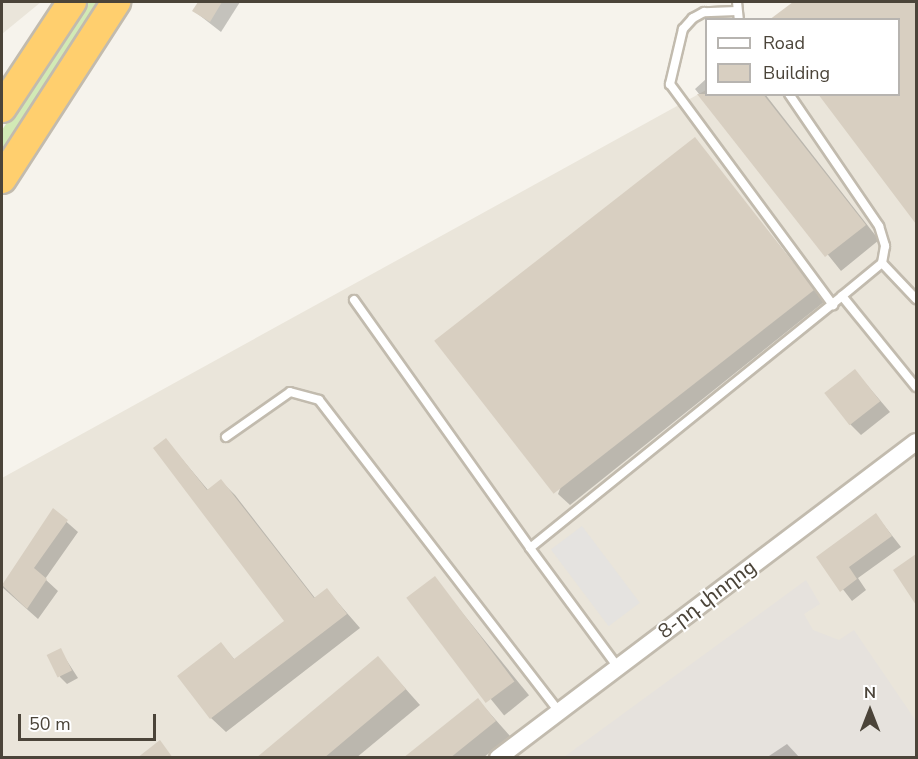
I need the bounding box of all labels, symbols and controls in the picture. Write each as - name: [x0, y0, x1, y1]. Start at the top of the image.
- legend: [705, 18, 900, 96]
- text: Road: [763, 31, 805, 55]
- text: Building: [763, 61, 830, 85]
- street label: 8-րդ փողոց: [653, 554, 761, 644]
- north arrow: [840, 681, 900, 741]
- text: N: [864, 682, 876, 704]
- scale bar: [21, 702, 159, 740]
- text: 50 m: [29, 712, 71, 736]

